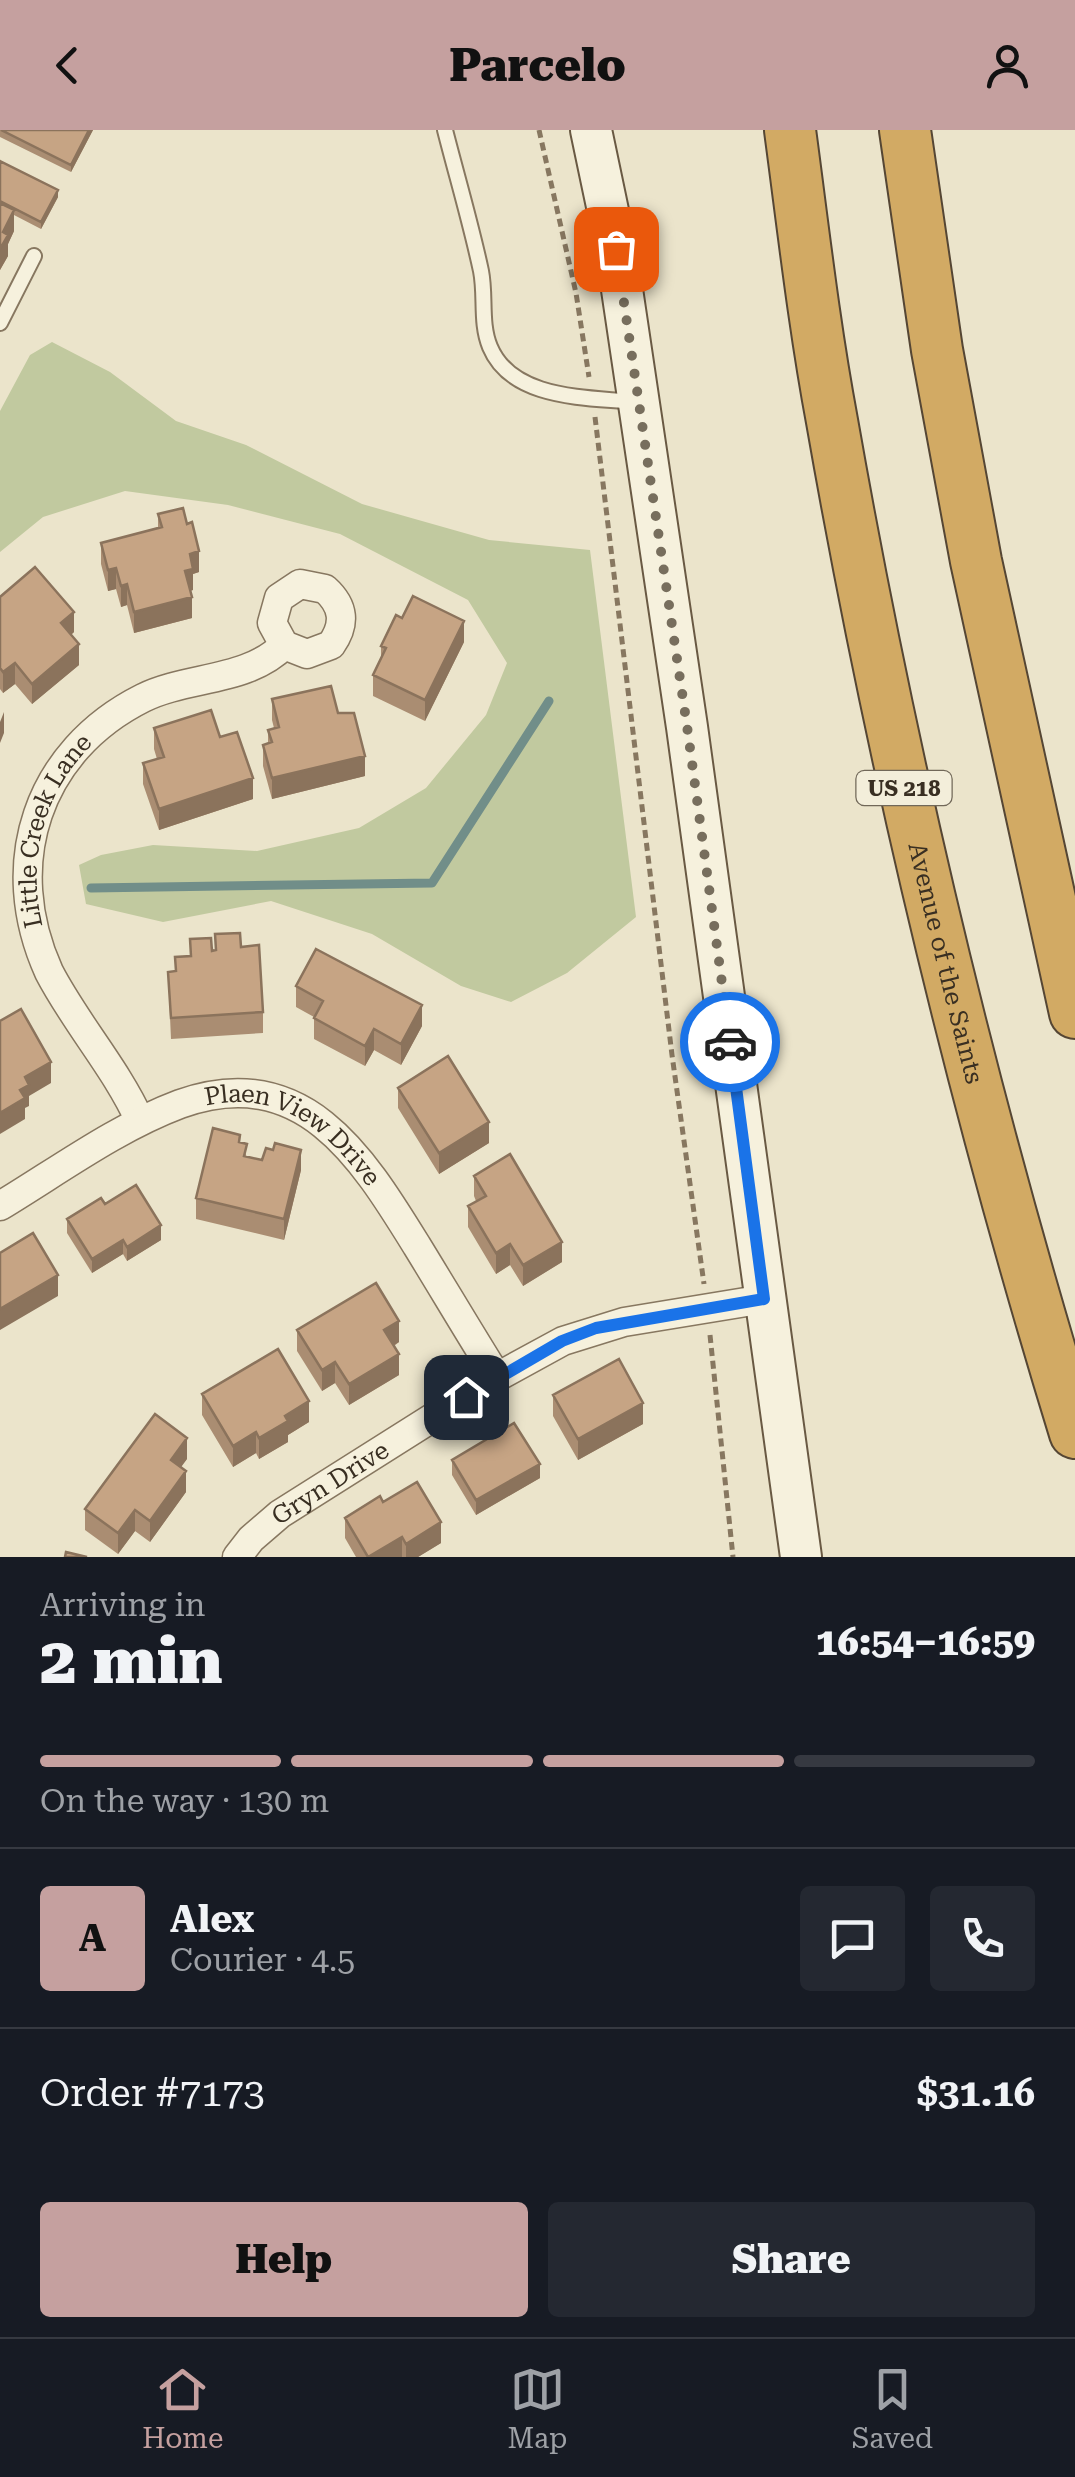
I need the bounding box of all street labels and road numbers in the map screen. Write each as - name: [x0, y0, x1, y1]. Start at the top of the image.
- street label: Little Creek Lane: [13, 727, 97, 931]
- road number: US 218: [856, 771, 952, 805]
- street label: Avenue of the Saints: [903, 840, 990, 1087]
- street label: Plaen View Drive: [202, 1078, 387, 1191]
- street label: Gryn Drive: [266, 1435, 394, 1530]

